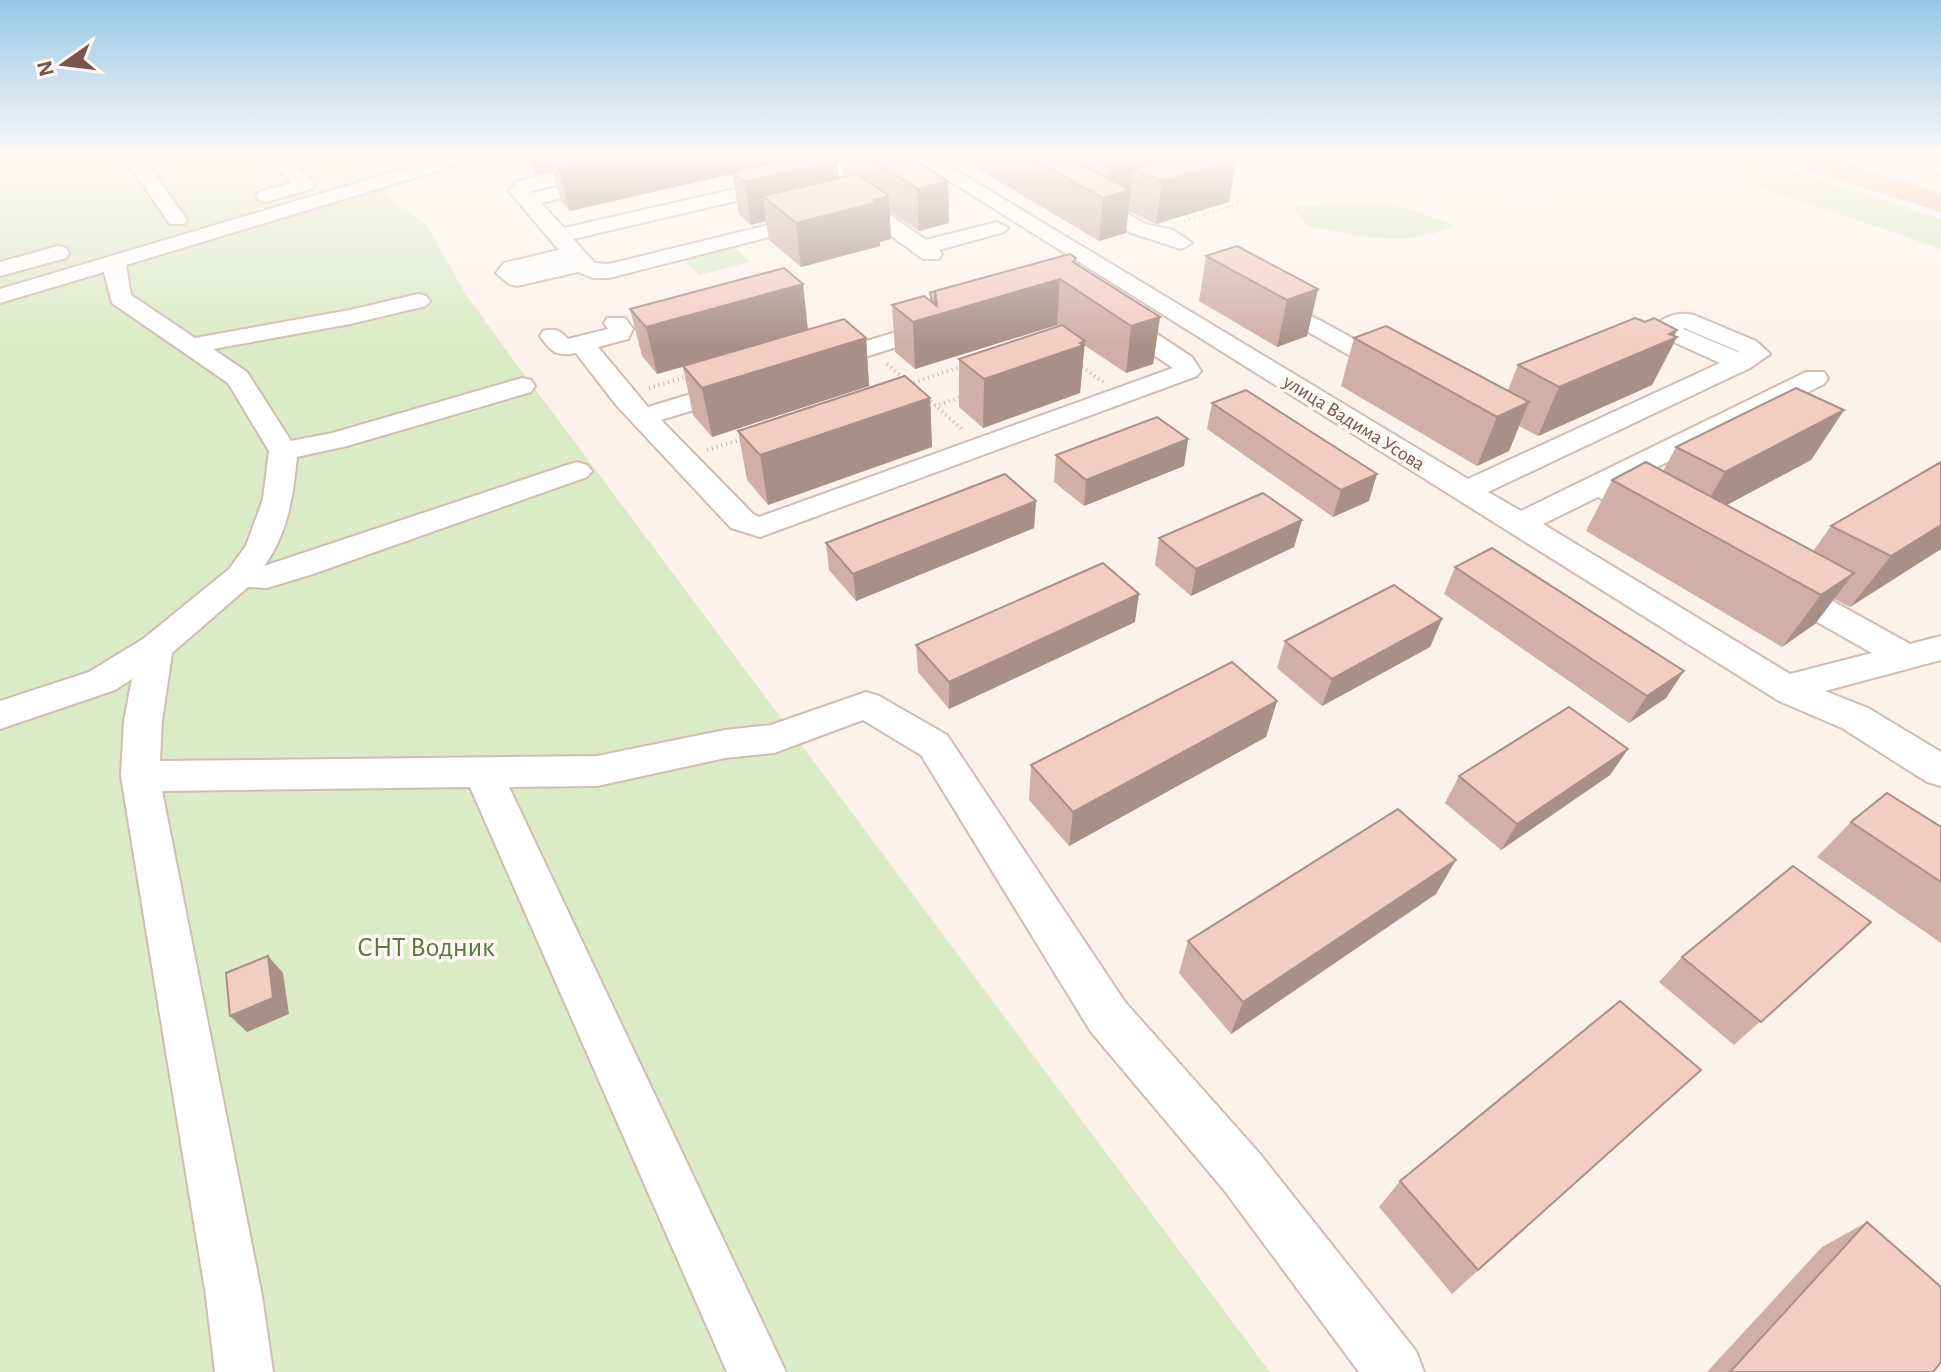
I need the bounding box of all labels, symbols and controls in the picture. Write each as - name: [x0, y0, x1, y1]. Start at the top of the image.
- north arrow: [24, 24, 104, 104]
- text: N: [33, 59, 58, 79]
- street label: улица Вадима Усова: [1279, 371, 1428, 475]
- park label: СНТ Водник: [357, 934, 495, 962]

